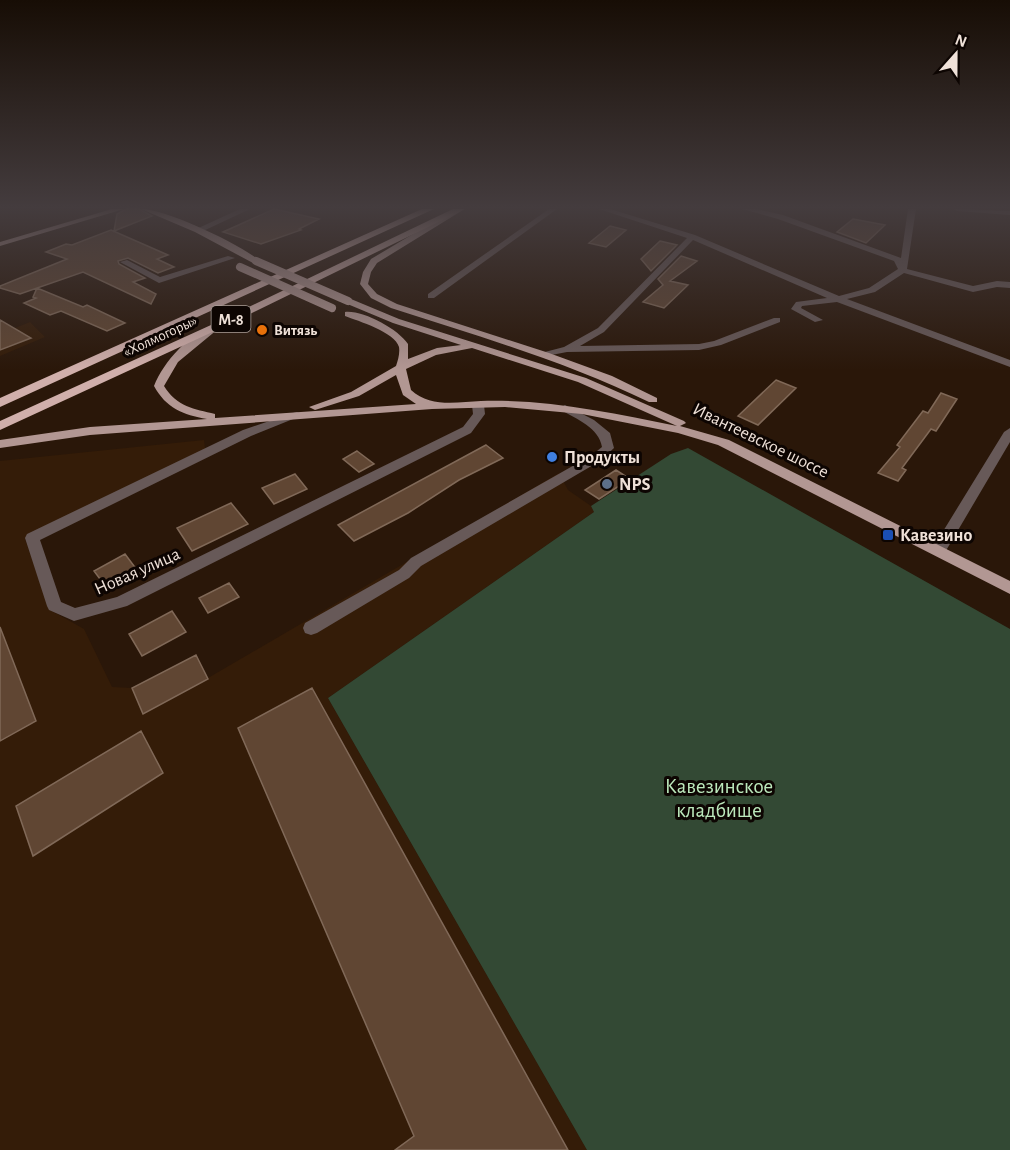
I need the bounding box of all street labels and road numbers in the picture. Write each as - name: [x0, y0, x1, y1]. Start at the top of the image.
- road number: М-8: [212, 306, 250, 332]
- street label: «Холмогоры»: [121, 313, 200, 360]
- street label: Ивантеевское шоссе: [690, 400, 831, 482]
- street label: Новая улица: [92, 545, 183, 599]

